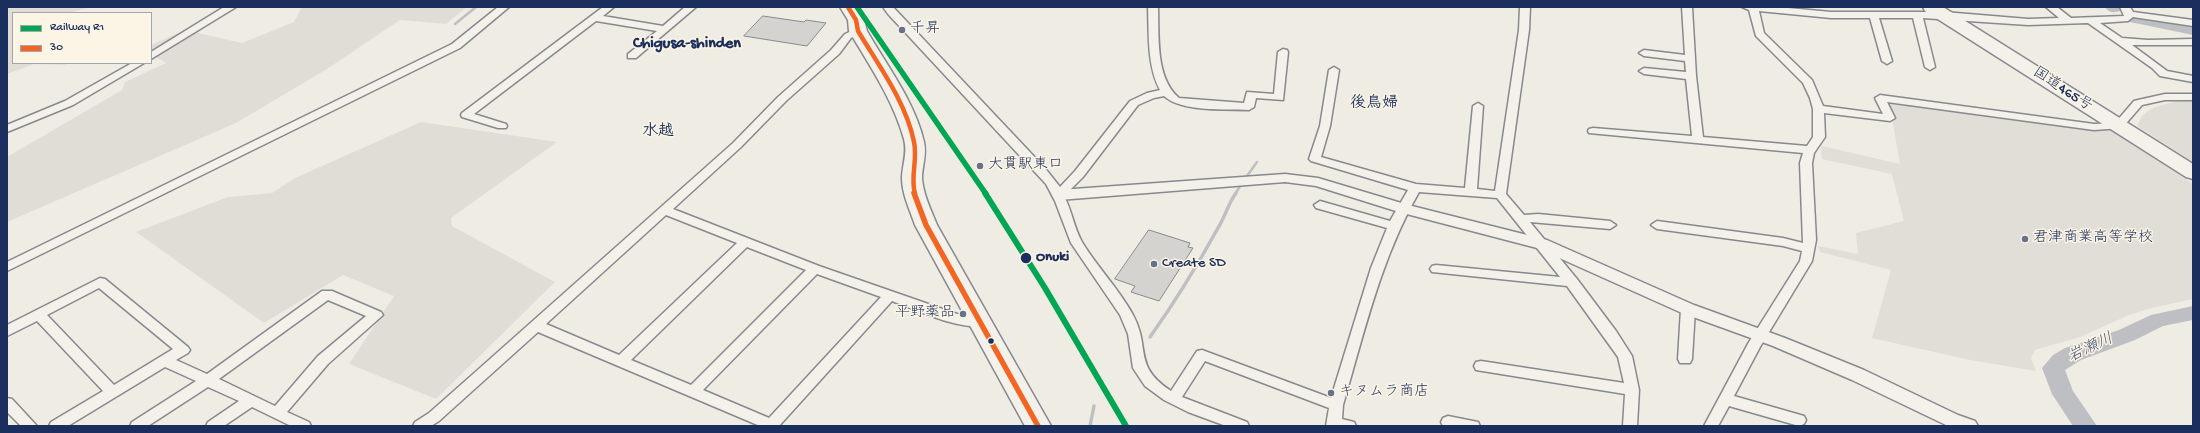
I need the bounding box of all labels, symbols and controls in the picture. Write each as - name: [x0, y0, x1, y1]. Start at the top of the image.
- legend: [12, 12, 152, 64]
- text: Railway R1: [50, 21, 104, 35]
- place label: 千昇: [910, 21, 940, 39]
- marker: 千昇: [897, 25, 907, 35]
- district label: Chigusa-shinden: [633, 35, 741, 55]
- text: 30: [50, 41, 63, 55]
- street label: 国道465号: [2029, 64, 2095, 116]
- district label: 後鳥婦: [1350, 95, 1398, 115]
- district label: 水越: [642, 123, 674, 143]
- place label: 大貫駅東口: [988, 157, 1063, 175]
- marker: 大貫駅東口: [975, 161, 985, 171]
- place label: 君津商業高等学校: [2033, 230, 2153, 248]
- marker: 君津商業高等学校: [2020, 234, 2030, 244]
- place label: Onuki: [1036, 249, 1069, 267]
- marker: Onuki: [1019, 251, 1033, 265]
- place label: Create SD: [1162, 255, 1226, 273]
- marker: Create SD: [1149, 259, 1159, 269]
- place label: 平野薬品: [895, 305, 955, 323]
- marker: 平野薬品: [958, 309, 968, 319]
- water label: 岩瀬川: [2065, 330, 2117, 368]
- unlabelled marker: [986, 336, 996, 346]
- place label: キヌムラ商店: [1339, 384, 1429, 402]
- marker: キヌムラ商店: [1326, 388, 1336, 398]

